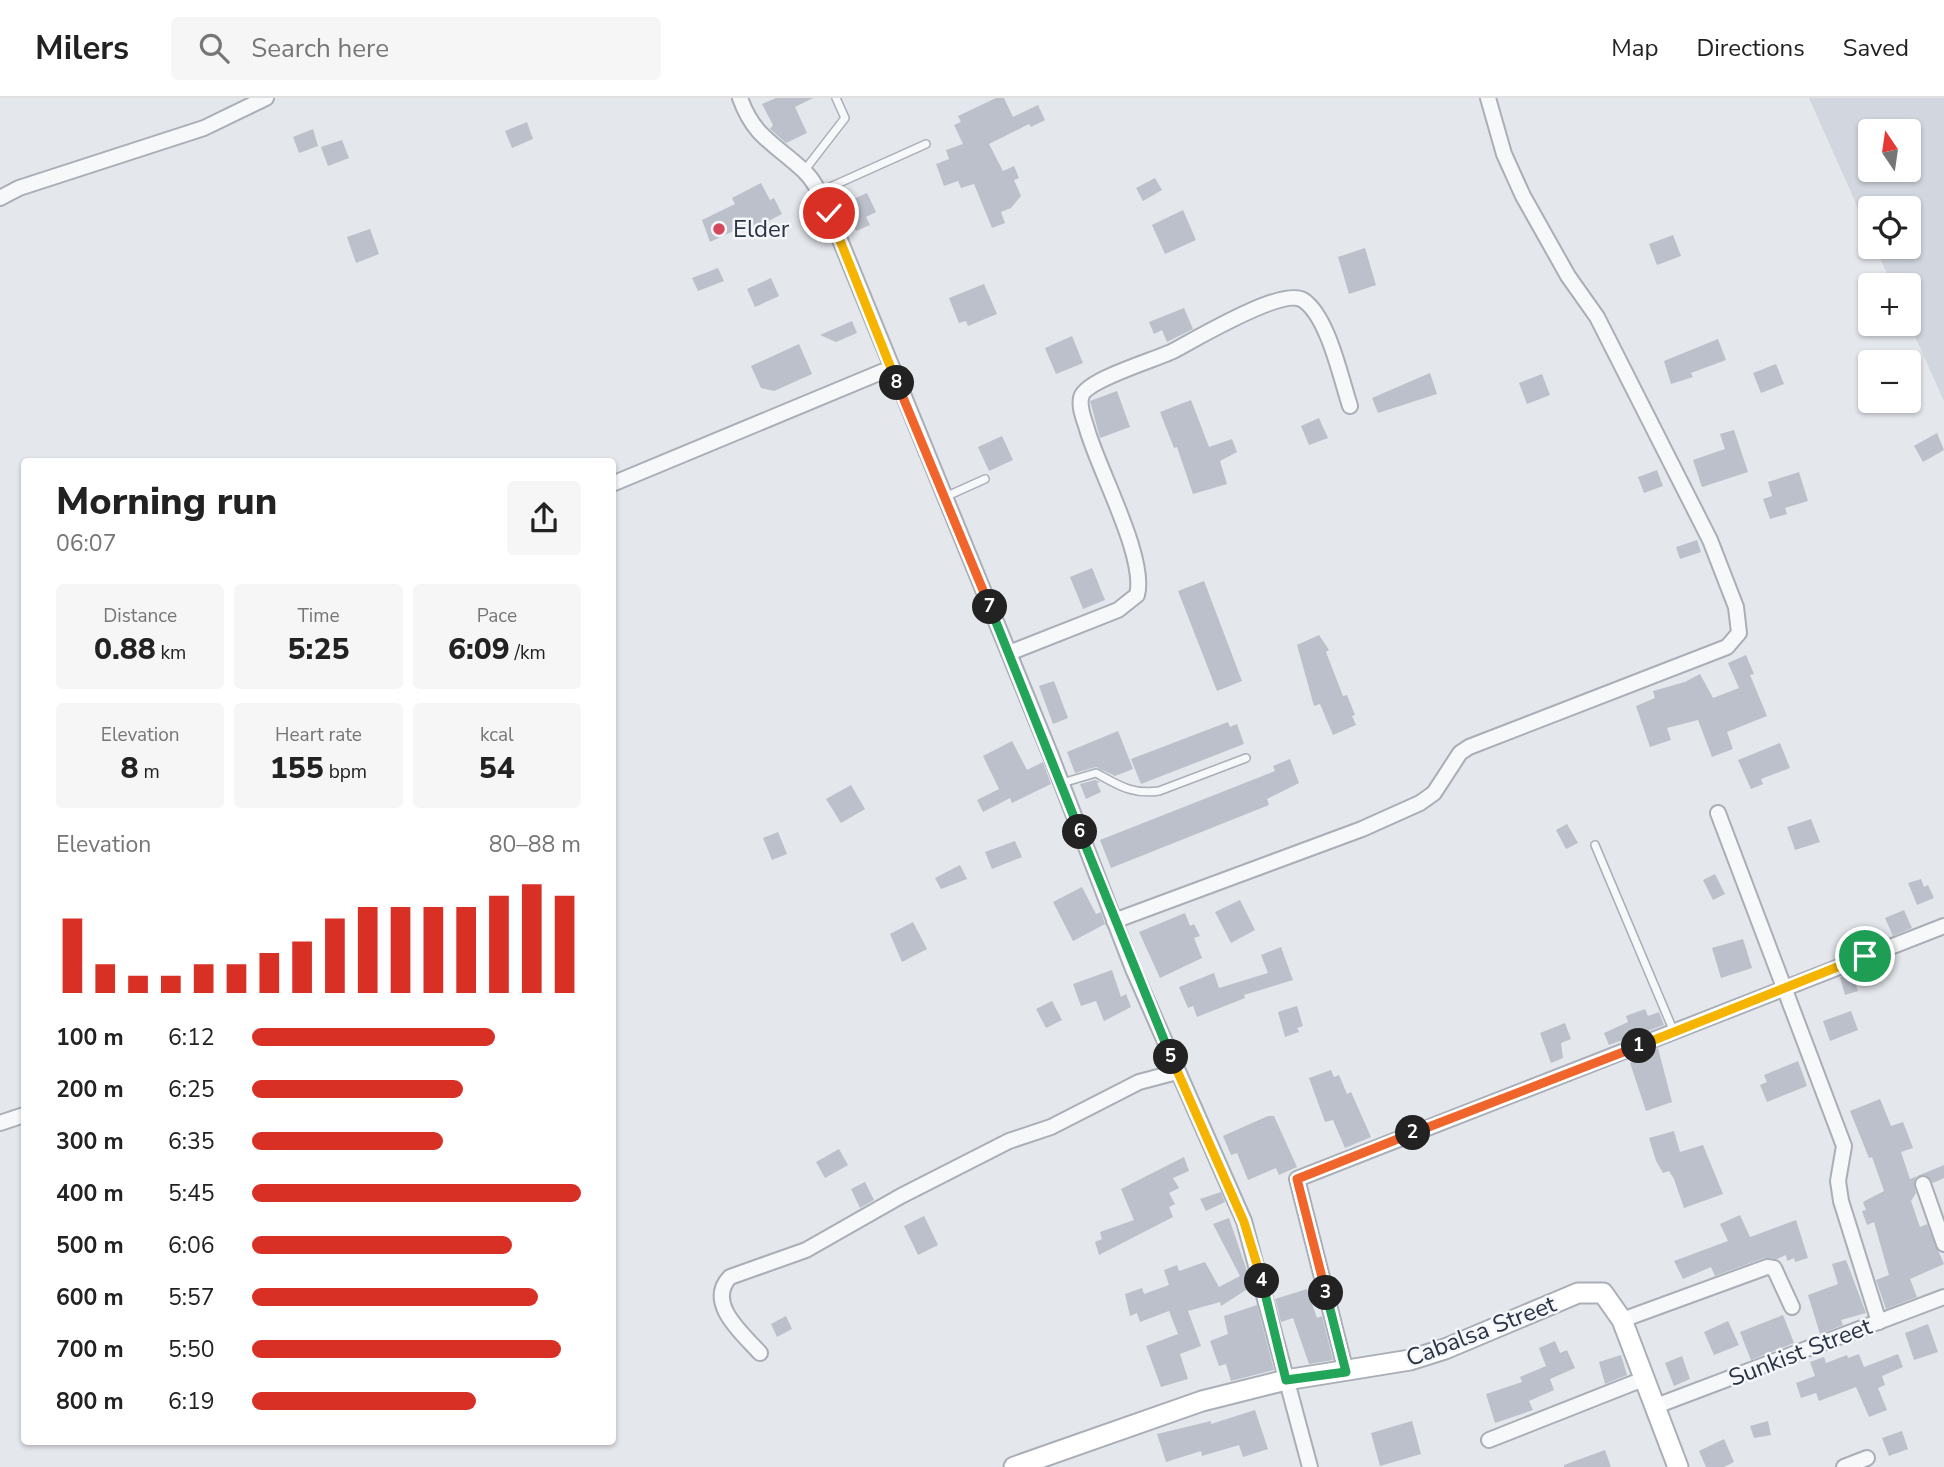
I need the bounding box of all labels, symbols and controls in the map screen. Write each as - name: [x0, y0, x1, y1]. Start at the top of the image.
- search box: [171, 17, 661, 80]
- text: Milers: [35, 26, 129, 71]
- icon: search: [195, 29, 233, 67]
- text: Search here: [251, 31, 389, 66]
- text: Map: [1611, 32, 1658, 64]
- text: Directions: [1696, 32, 1805, 64]
- text: Saved: [1843, 32, 1909, 64]
- north arrow: [1858, 119, 1922, 182]
- map controls: [1858, 119, 1921, 413]
- pin: [799, 183, 859, 243]
- icon: check: [810, 194, 848, 232]
- button: locate: [1858, 196, 1921, 259]
- place label: Elder: [733, 213, 790, 245]
- marker: Elder: [711, 221, 727, 237]
- button: +: [1858, 273, 1921, 336]
- button: −: [1858, 350, 1921, 413]
- pin: 8: [880, 366, 914, 400]
- text: 8: [891, 369, 902, 395]
- text: Morning run: [56, 476, 277, 527]
- button: share: [507, 481, 581, 555]
- text: 06:07: [56, 528, 116, 559]
- pin: 7: [972, 589, 1007, 624]
- text: 7: [984, 593, 995, 619]
- text: Distance: [103, 603, 177, 629]
- text: Time: [297, 603, 340, 629]
- text: Pace: [477, 603, 517, 629]
- text: 0.88: [94, 629, 156, 670]
- text: 5:25: [288, 629, 349, 670]
- text: 6:09: [448, 629, 510, 670]
- text: km: [156, 640, 186, 666]
- text: /km: [510, 640, 546, 666]
- text: Elevation: [101, 722, 180, 748]
- text: Heart rate: [275, 722, 362, 748]
- text: kcal: [480, 722, 514, 748]
- text: 8: [121, 748, 139, 789]
- text: 155: [270, 748, 324, 789]
- text: 54: [479, 748, 515, 789]
- text: m: [139, 759, 160, 785]
- text: bpm: [324, 759, 367, 785]
- pin: 6: [1062, 814, 1098, 850]
- text: 6: [1074, 818, 1085, 844]
- text: Elevation: [56, 829, 151, 860]
- text: 80–88 m: [489, 829, 581, 860]
- pin: [1835, 926, 1895, 986]
- icon: arrive: [1846, 937, 1884, 975]
- text: 100 m: [56, 1022, 124, 1053]
- text: 6:12: [168, 1022, 215, 1053]
- pin: 1: [1622, 1028, 1656, 1063]
- text: 1: [1633, 1032, 1644, 1058]
- pin: 5: [1154, 1040, 1188, 1074]
- text: 5: [1165, 1043, 1176, 1069]
- text: 200 m: [56, 1074, 124, 1105]
- text: 6:25: [168, 1074, 215, 1105]
- pin: 2: [1396, 1116, 1430, 1150]
- text: 2: [1407, 1119, 1418, 1145]
- text: 300 m: [56, 1126, 124, 1157]
- text: 6:35: [168, 1126, 215, 1157]
- text: 400 m: [56, 1178, 124, 1209]
- text: 5:45: [168, 1178, 215, 1209]
- text: 500 m: [56, 1230, 124, 1261]
- text: 6:06: [168, 1230, 215, 1261]
- pin: 4: [1244, 1264, 1280, 1298]
- text: 4: [1256, 1267, 1267, 1293]
- pin: 3: [1308, 1276, 1344, 1310]
- text: 3: [1320, 1279, 1331, 1305]
- text: 600 m: [56, 1282, 124, 1313]
- text: 5:57: [168, 1282, 215, 1313]
- street label: Cabalsa Street: [1401, 1288, 1561, 1374]
- street label: Sunkist Street: [1724, 1310, 1877, 1394]
- text: 700 m: [56, 1334, 124, 1365]
- text: 5:50: [168, 1334, 215, 1365]
- text: 800 m: [56, 1386, 124, 1417]
- text: 6:19: [168, 1386, 215, 1417]

